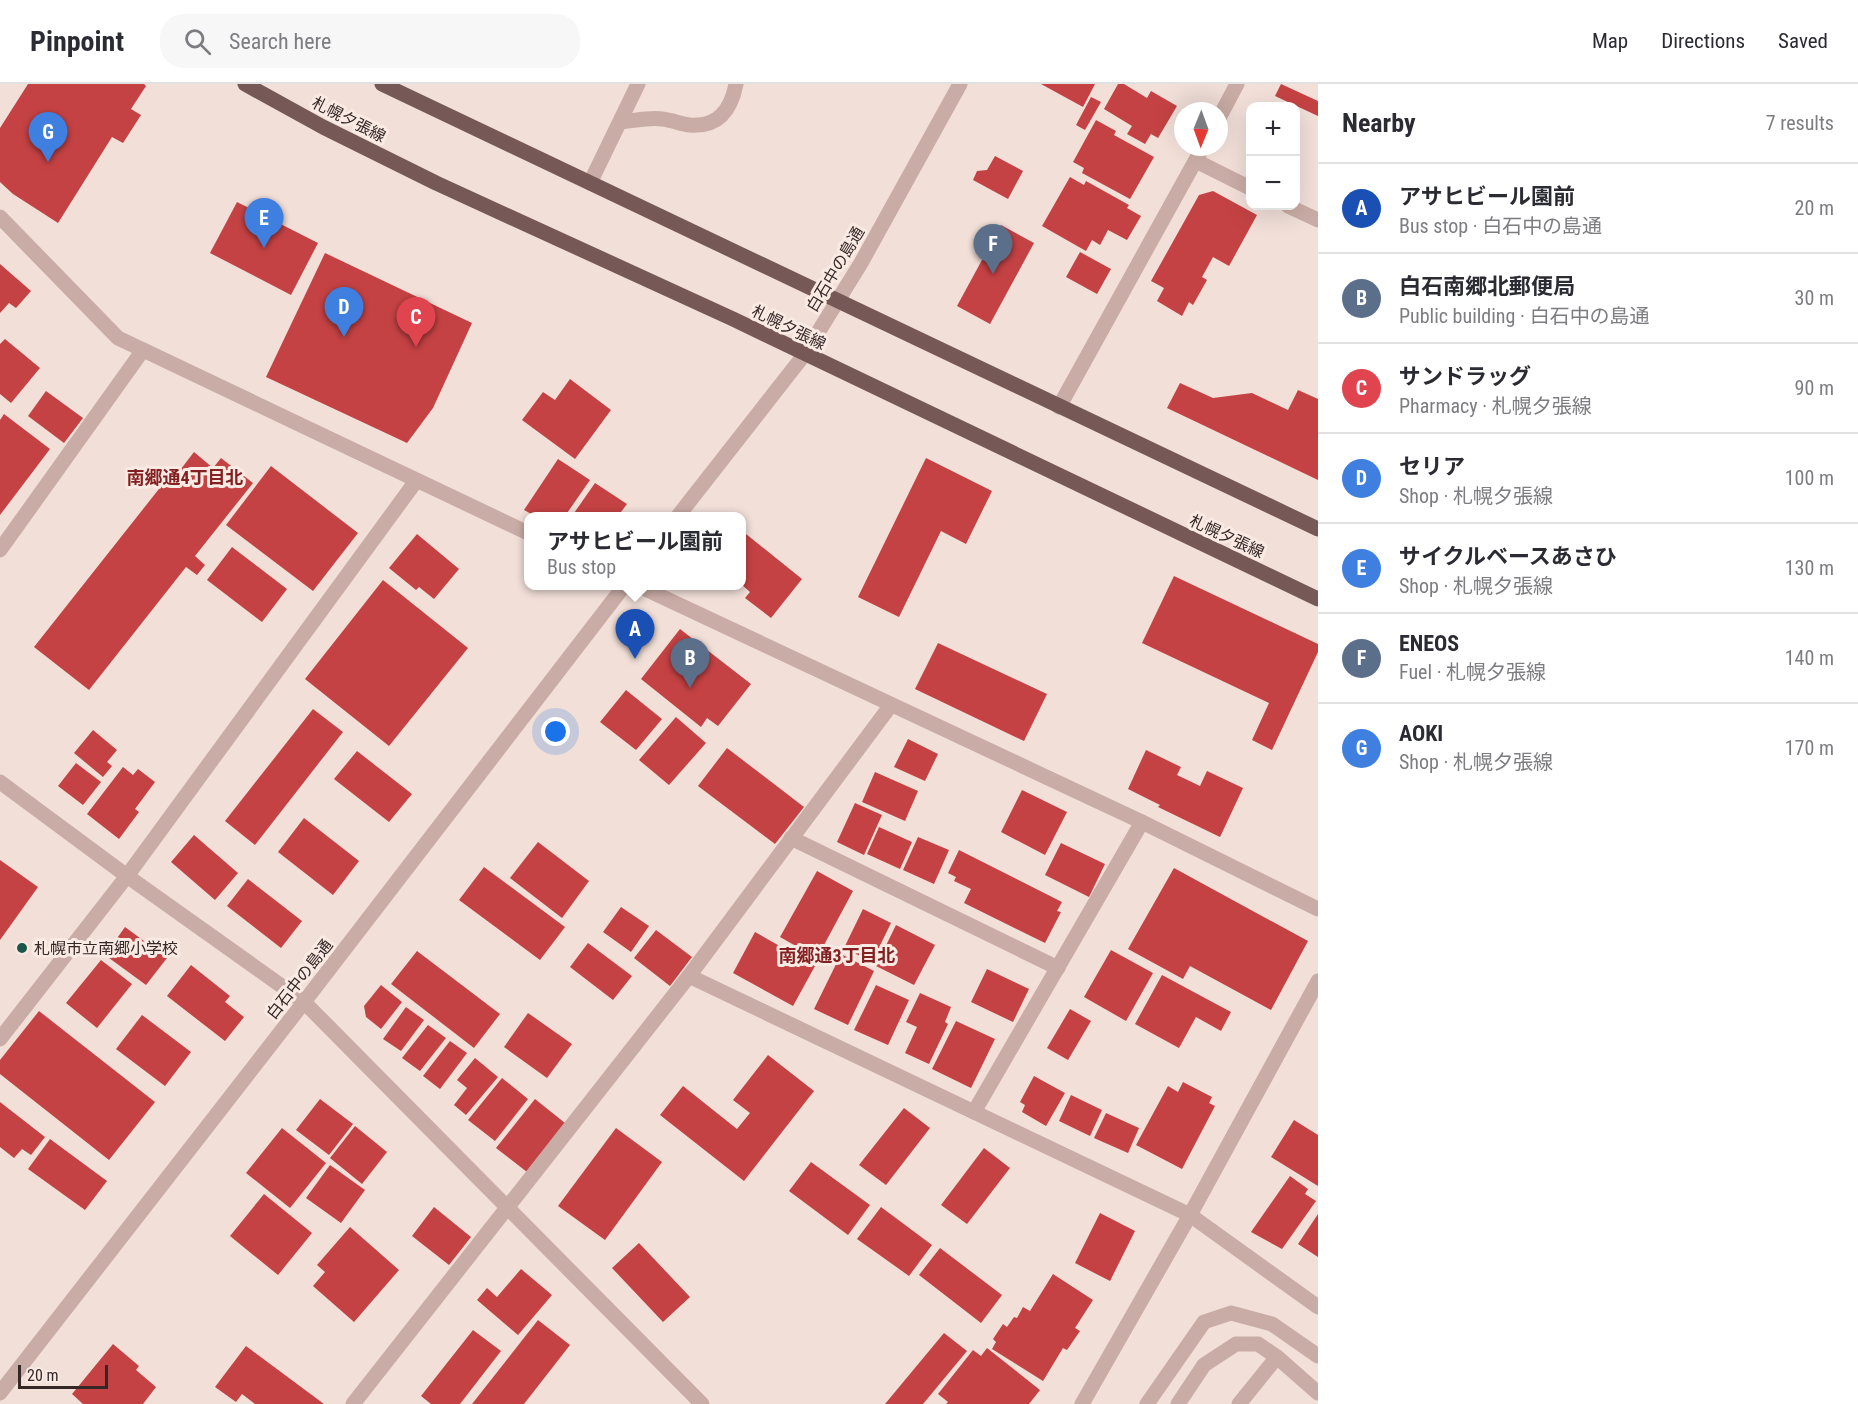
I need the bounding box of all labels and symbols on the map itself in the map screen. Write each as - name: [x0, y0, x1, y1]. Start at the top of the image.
- street label: 札幌夕張線: [309, 93, 389, 146]
- north arrow: [1174, 102, 1228, 156]
- pin: G: [28, 112, 68, 162]
- pin: E: [244, 198, 284, 248]
- street label: 白石中の島通: [803, 223, 868, 315]
- pin: F: [974, 224, 1012, 274]
- pin: D: [324, 288, 364, 337]
- pin: C: [396, 298, 436, 347]
- street label: 札幌夕張線: [749, 301, 829, 354]
- district label: 南郷通4丁目北: [126, 467, 244, 488]
- street label: 札幌夕張線: [1187, 511, 1267, 562]
- pin: A: [616, 610, 654, 659]
- pin: B: [670, 638, 710, 688]
- your location: [541, 717, 570, 746]
- street label: 白石中の島通: [262, 936, 336, 1023]
- place label: 札幌市立南郷小学校: [34, 939, 178, 958]
- marker: 札幌市立南郷小学校: [15, 941, 29, 955]
- district label: 南郷通3丁目北: [778, 945, 896, 966]
- scale bar: [18, 1362, 108, 1390]

